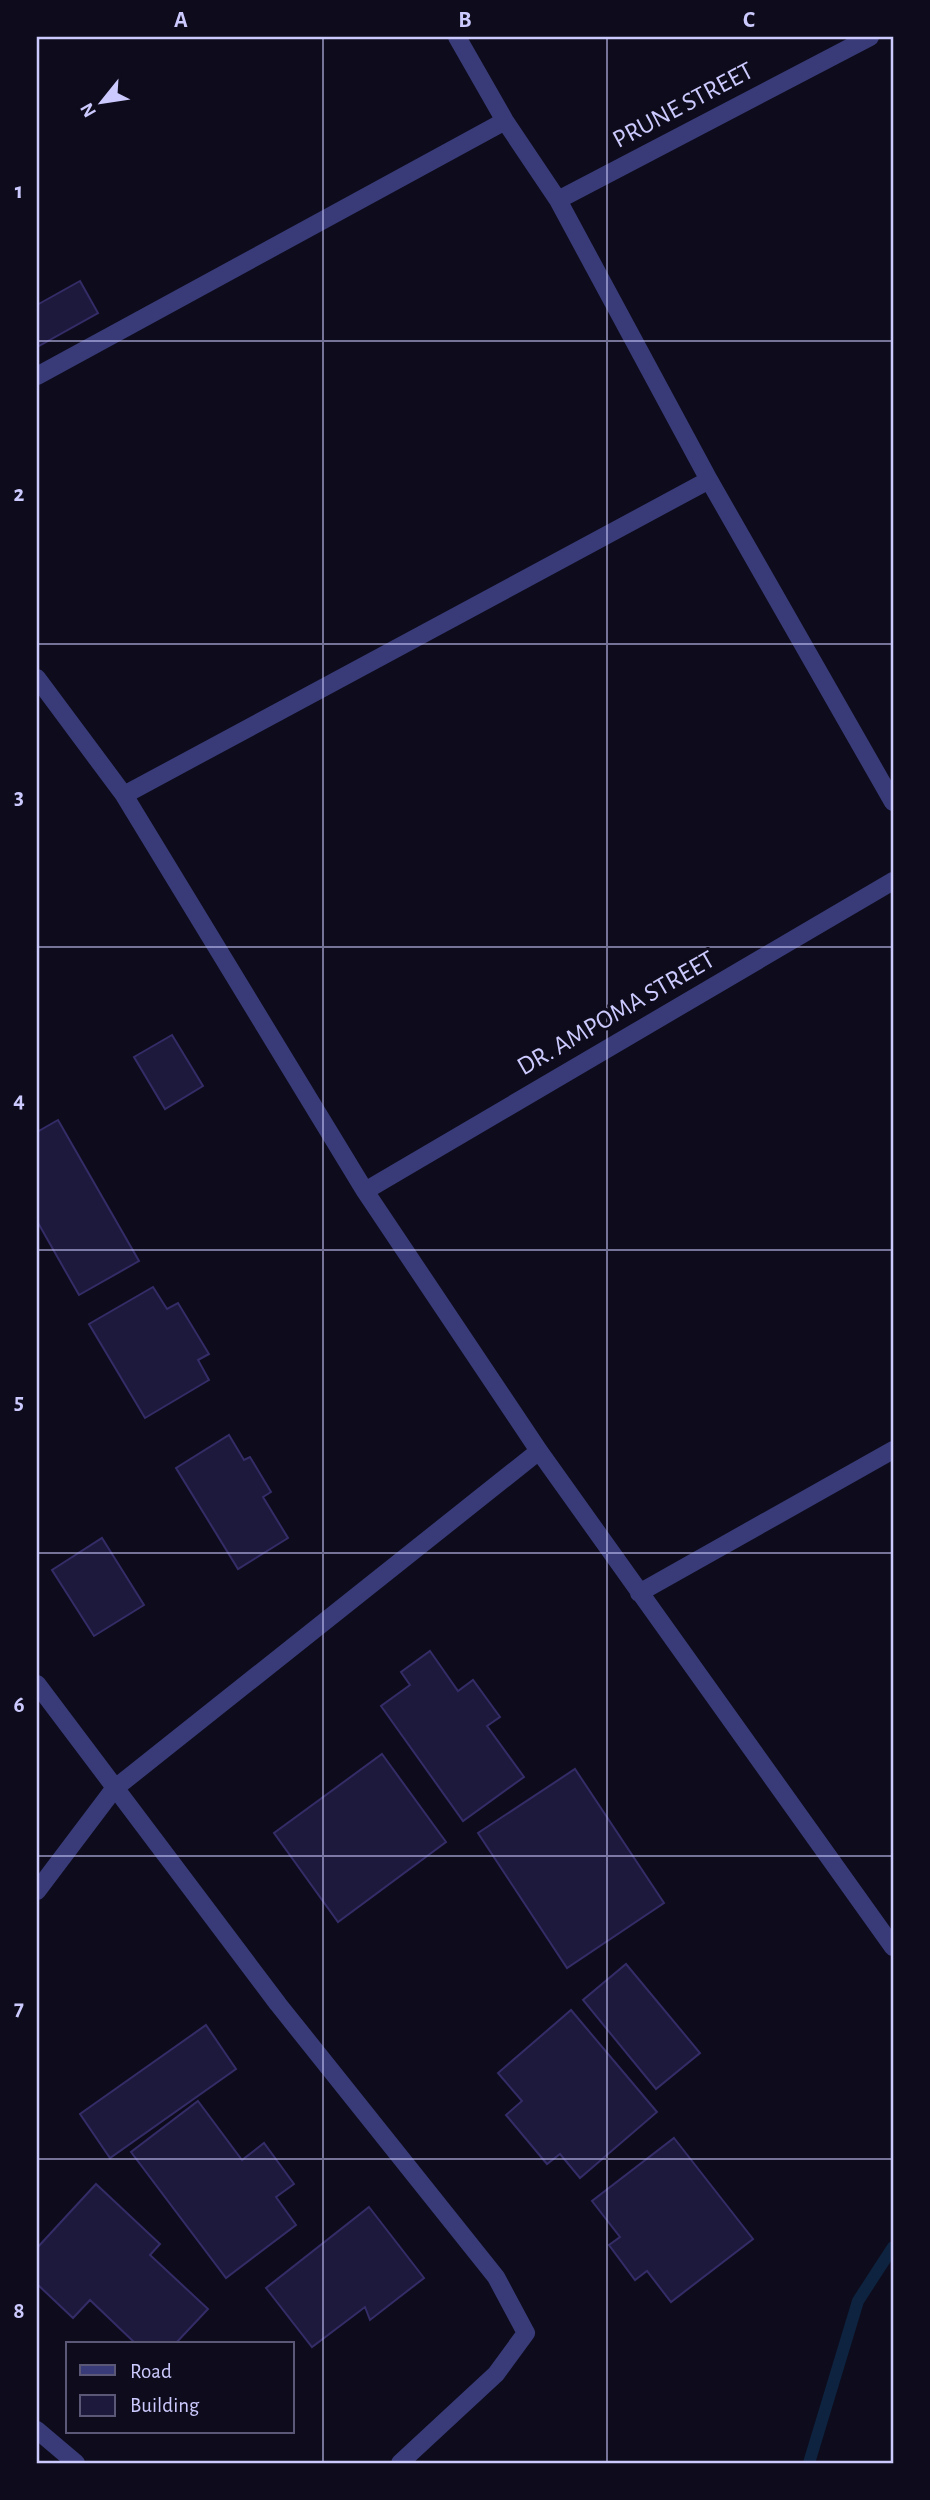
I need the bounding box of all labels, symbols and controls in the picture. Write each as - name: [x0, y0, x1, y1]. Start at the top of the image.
- text: A: [174, 9, 188, 32]
- text: B: [458, 9, 472, 32]
- text: C: [743, 9, 755, 32]
- street label: PRUNE STREET: [608, 57, 758, 153]
- north arrow: [66, 66, 136, 136]
- text: N: [77, 99, 100, 120]
- text: 1: [15, 180, 23, 203]
- text: 2: [14, 483, 25, 506]
- text: 3: [14, 786, 24, 809]
- street label: DR. AMPOMA STREET: [513, 946, 720, 1080]
- text: 4: [13, 1089, 25, 1112]
- text: 5: [14, 1391, 24, 1414]
- text: 6: [13, 1694, 25, 1717]
- text: 7: [14, 1997, 24, 2020]
- text: 8: [13, 2300, 25, 2323]
- legend: [66, 2342, 294, 2434]
- text: Road: [130, 2361, 172, 2382]
- text: Building: [130, 2395, 200, 2416]

